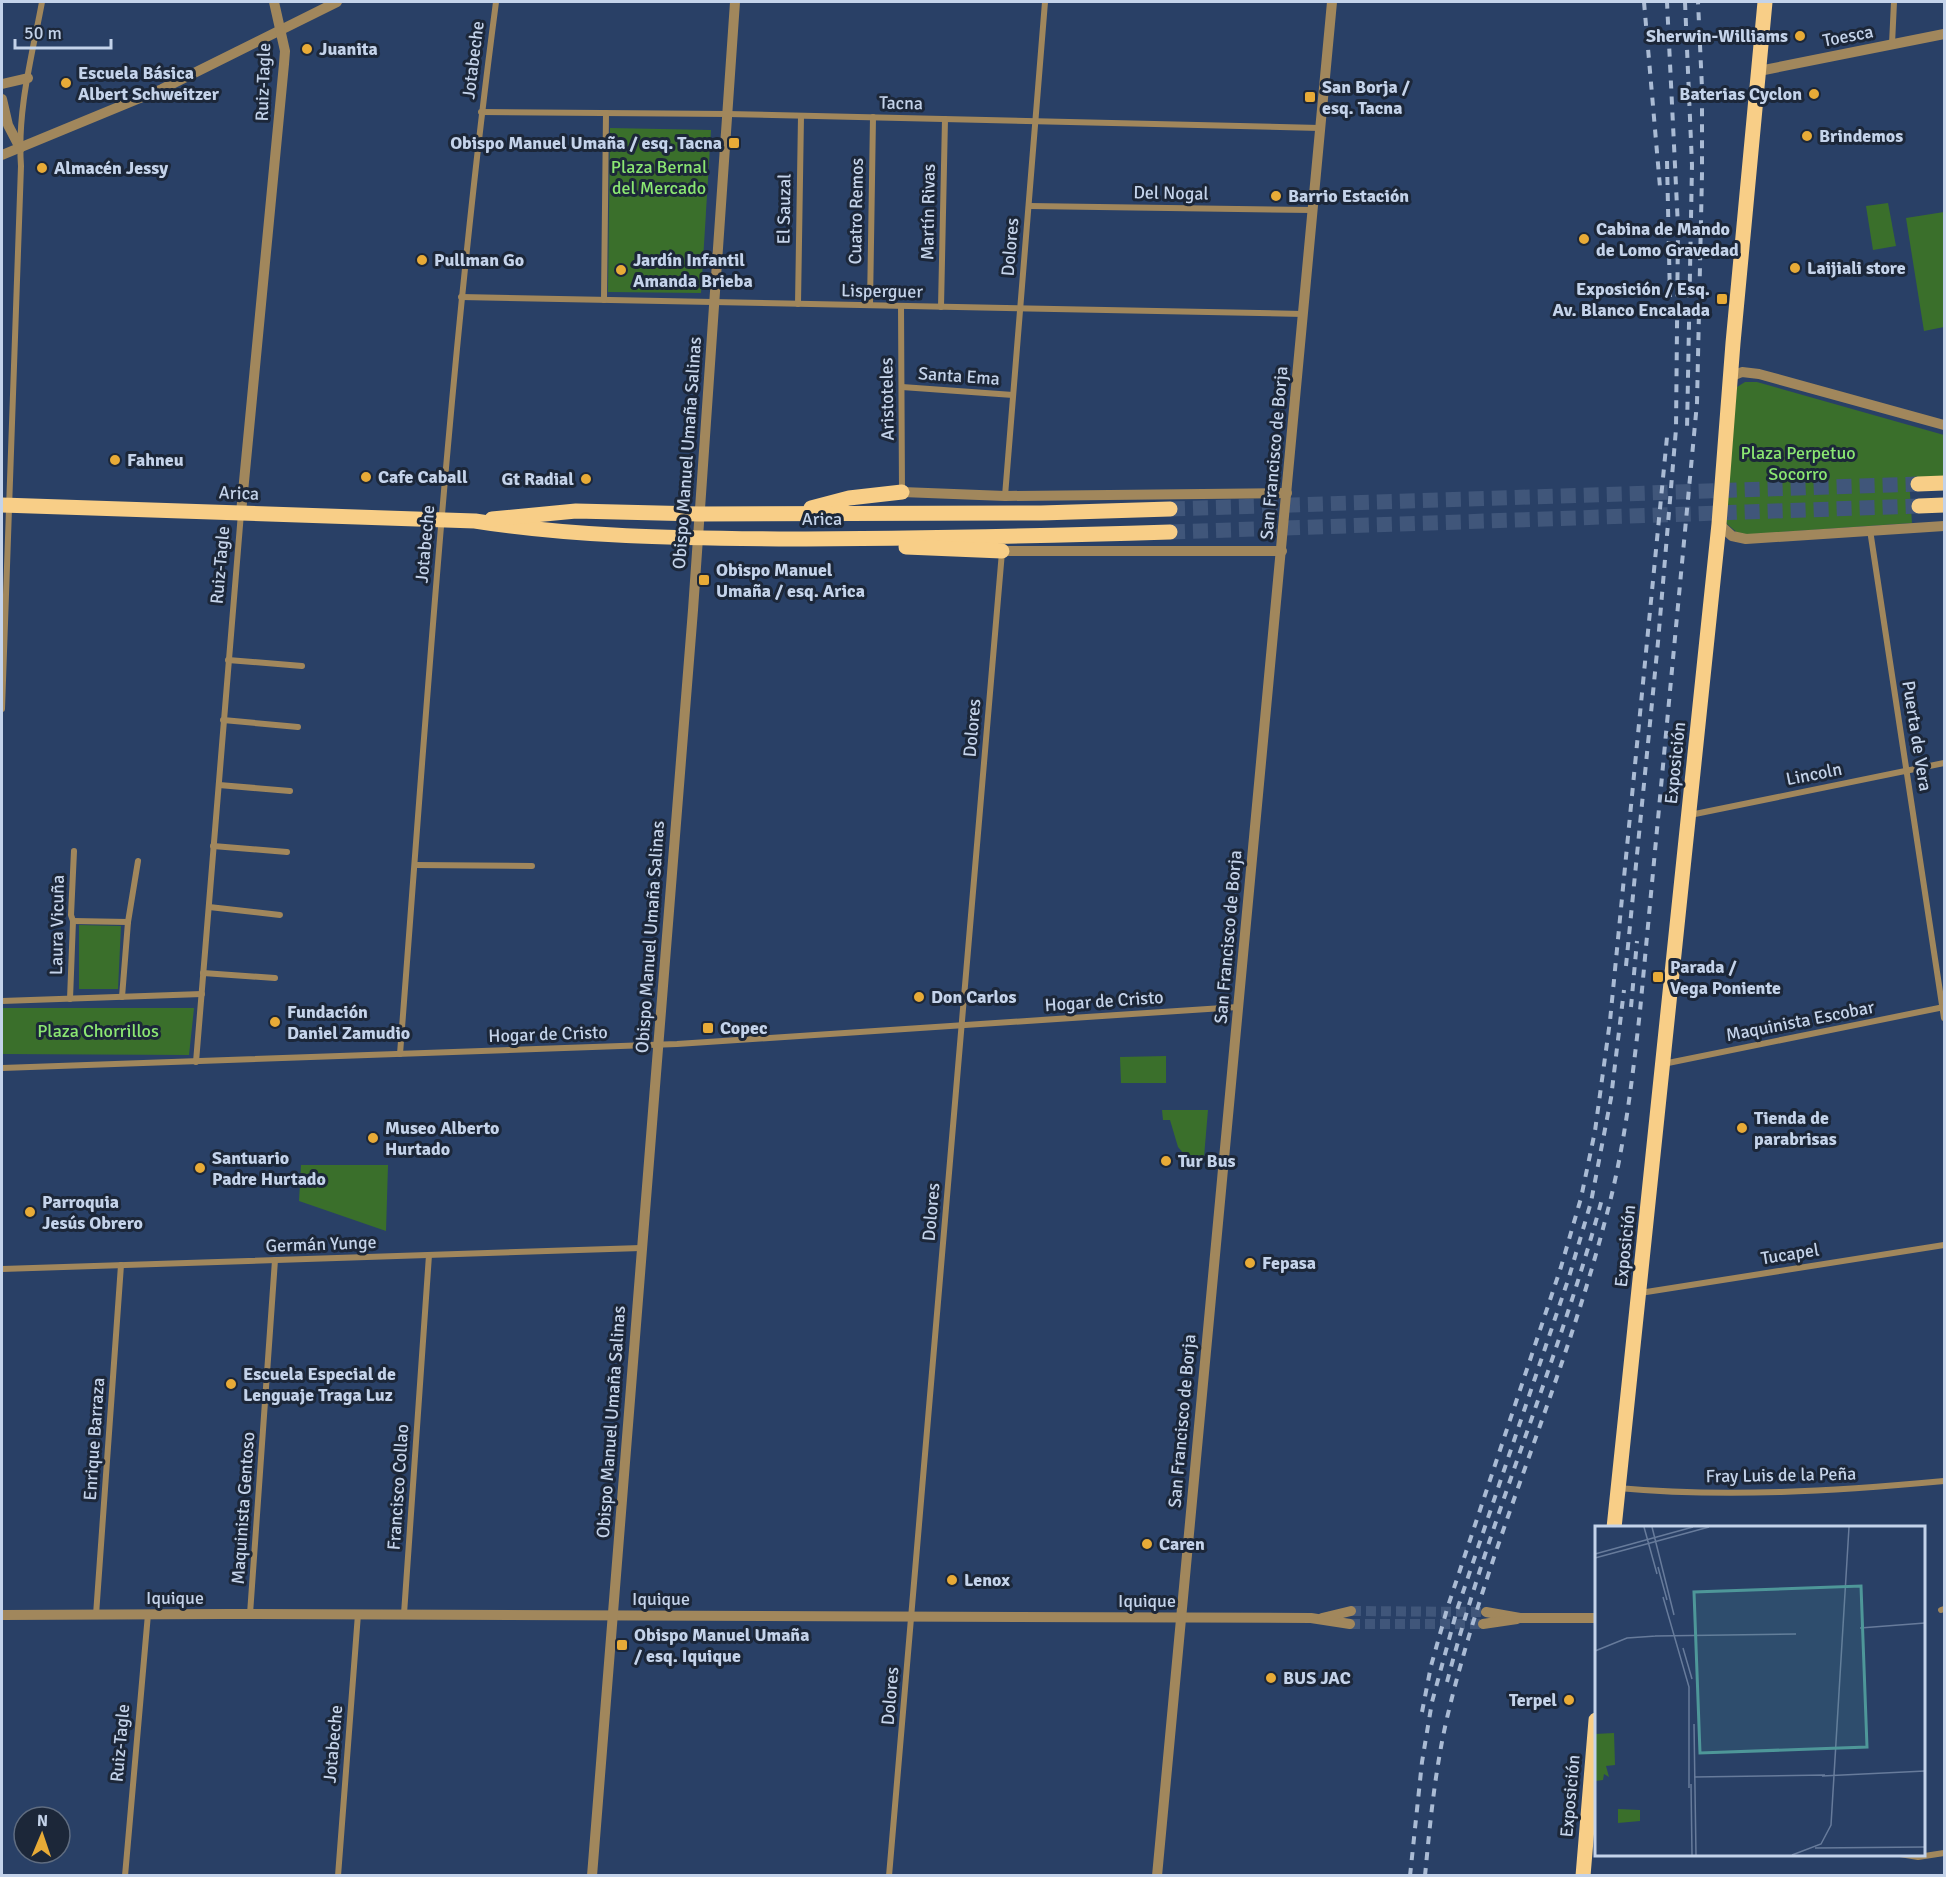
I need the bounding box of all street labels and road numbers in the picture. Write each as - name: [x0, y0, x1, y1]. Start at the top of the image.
- street label: Jotabeche: [457, 20, 489, 100]
- street label: Toesca: [1821, 20, 1875, 52]
- street label: Ruiz-Tagle: [251, 42, 275, 122]
- street label: Tacna: [879, 92, 923, 114]
- street label: Cuatro Remos: [844, 157, 868, 264]
- street label: Martín Rivas: [916, 163, 940, 260]
- street label: El Sauzal: [772, 173, 796, 245]
- street label: Del Nogal: [1133, 181, 1209, 205]
- street label: Dolores: [996, 217, 1024, 277]
- street label: Lisperguer: [841, 279, 923, 303]
- street label: Obispo Manuel Umaña Salinas: [668, 336, 706, 570]
- street label: Aristoteles: [875, 357, 899, 441]
- street label: Santa Ema: [917, 362, 1001, 390]
- street label: San Francisco de Borja: [1255, 365, 1293, 541]
- street label: Arica: [218, 481, 260, 505]
- street label: Jotabeche: [411, 504, 439, 584]
- street label: Arica: [802, 508, 842, 530]
- street label: Ruiz-Tagle: [206, 525, 234, 605]
- street label: Puerta de Vera: [1897, 679, 1937, 793]
- street label: Dolores: [958, 698, 986, 758]
- street label: Exposición: [1660, 721, 1690, 805]
- street label: Lincoln: [1784, 758, 1844, 790]
- street label: Obispo Manuel Umaña Salinas: [631, 820, 669, 1054]
- street label: San Francisco de Borja: [1209, 849, 1247, 1025]
- street label: Laura Vicuña: [45, 875, 69, 975]
- street label: Hogar de Cristo: [1044, 986, 1164, 1016]
- street label: Maquinista Escobar: [1724, 996, 1876, 1046]
- street label: Hogar de Cristo: [488, 1021, 608, 1047]
- street label: Dolores: [917, 1182, 945, 1242]
- street label: Exposición: [1610, 1204, 1640, 1288]
- street label: Germán Yunge: [265, 1231, 377, 1257]
- street label: Tucapel: [1759, 1239, 1821, 1269]
- street label: Obispo Manuel Umaña Salinas: [592, 1305, 630, 1539]
- street label: San Francisco de Borja: [1163, 1333, 1201, 1509]
- street label: Enrique Barraza: [79, 1377, 109, 1501]
- street label: Francisco Collao: [383, 1423, 413, 1551]
- street label: Maquinista Gentoso: [227, 1431, 259, 1585]
- street label: Fray Luis de la Peña: [1705, 1463, 1857, 1487]
- street label: Iquique: [146, 1587, 204, 1609]
- street label: Iquique: [632, 1588, 690, 1610]
- street label: Iquique: [1118, 1590, 1176, 1612]
- street label: Dolores: [876, 1666, 904, 1726]
- street label: Ruiz-Tagle: [106, 1703, 134, 1783]
- street label: Jotabeche: [319, 1704, 347, 1784]
- street label: Exposición: [1555, 1754, 1585, 1838]

